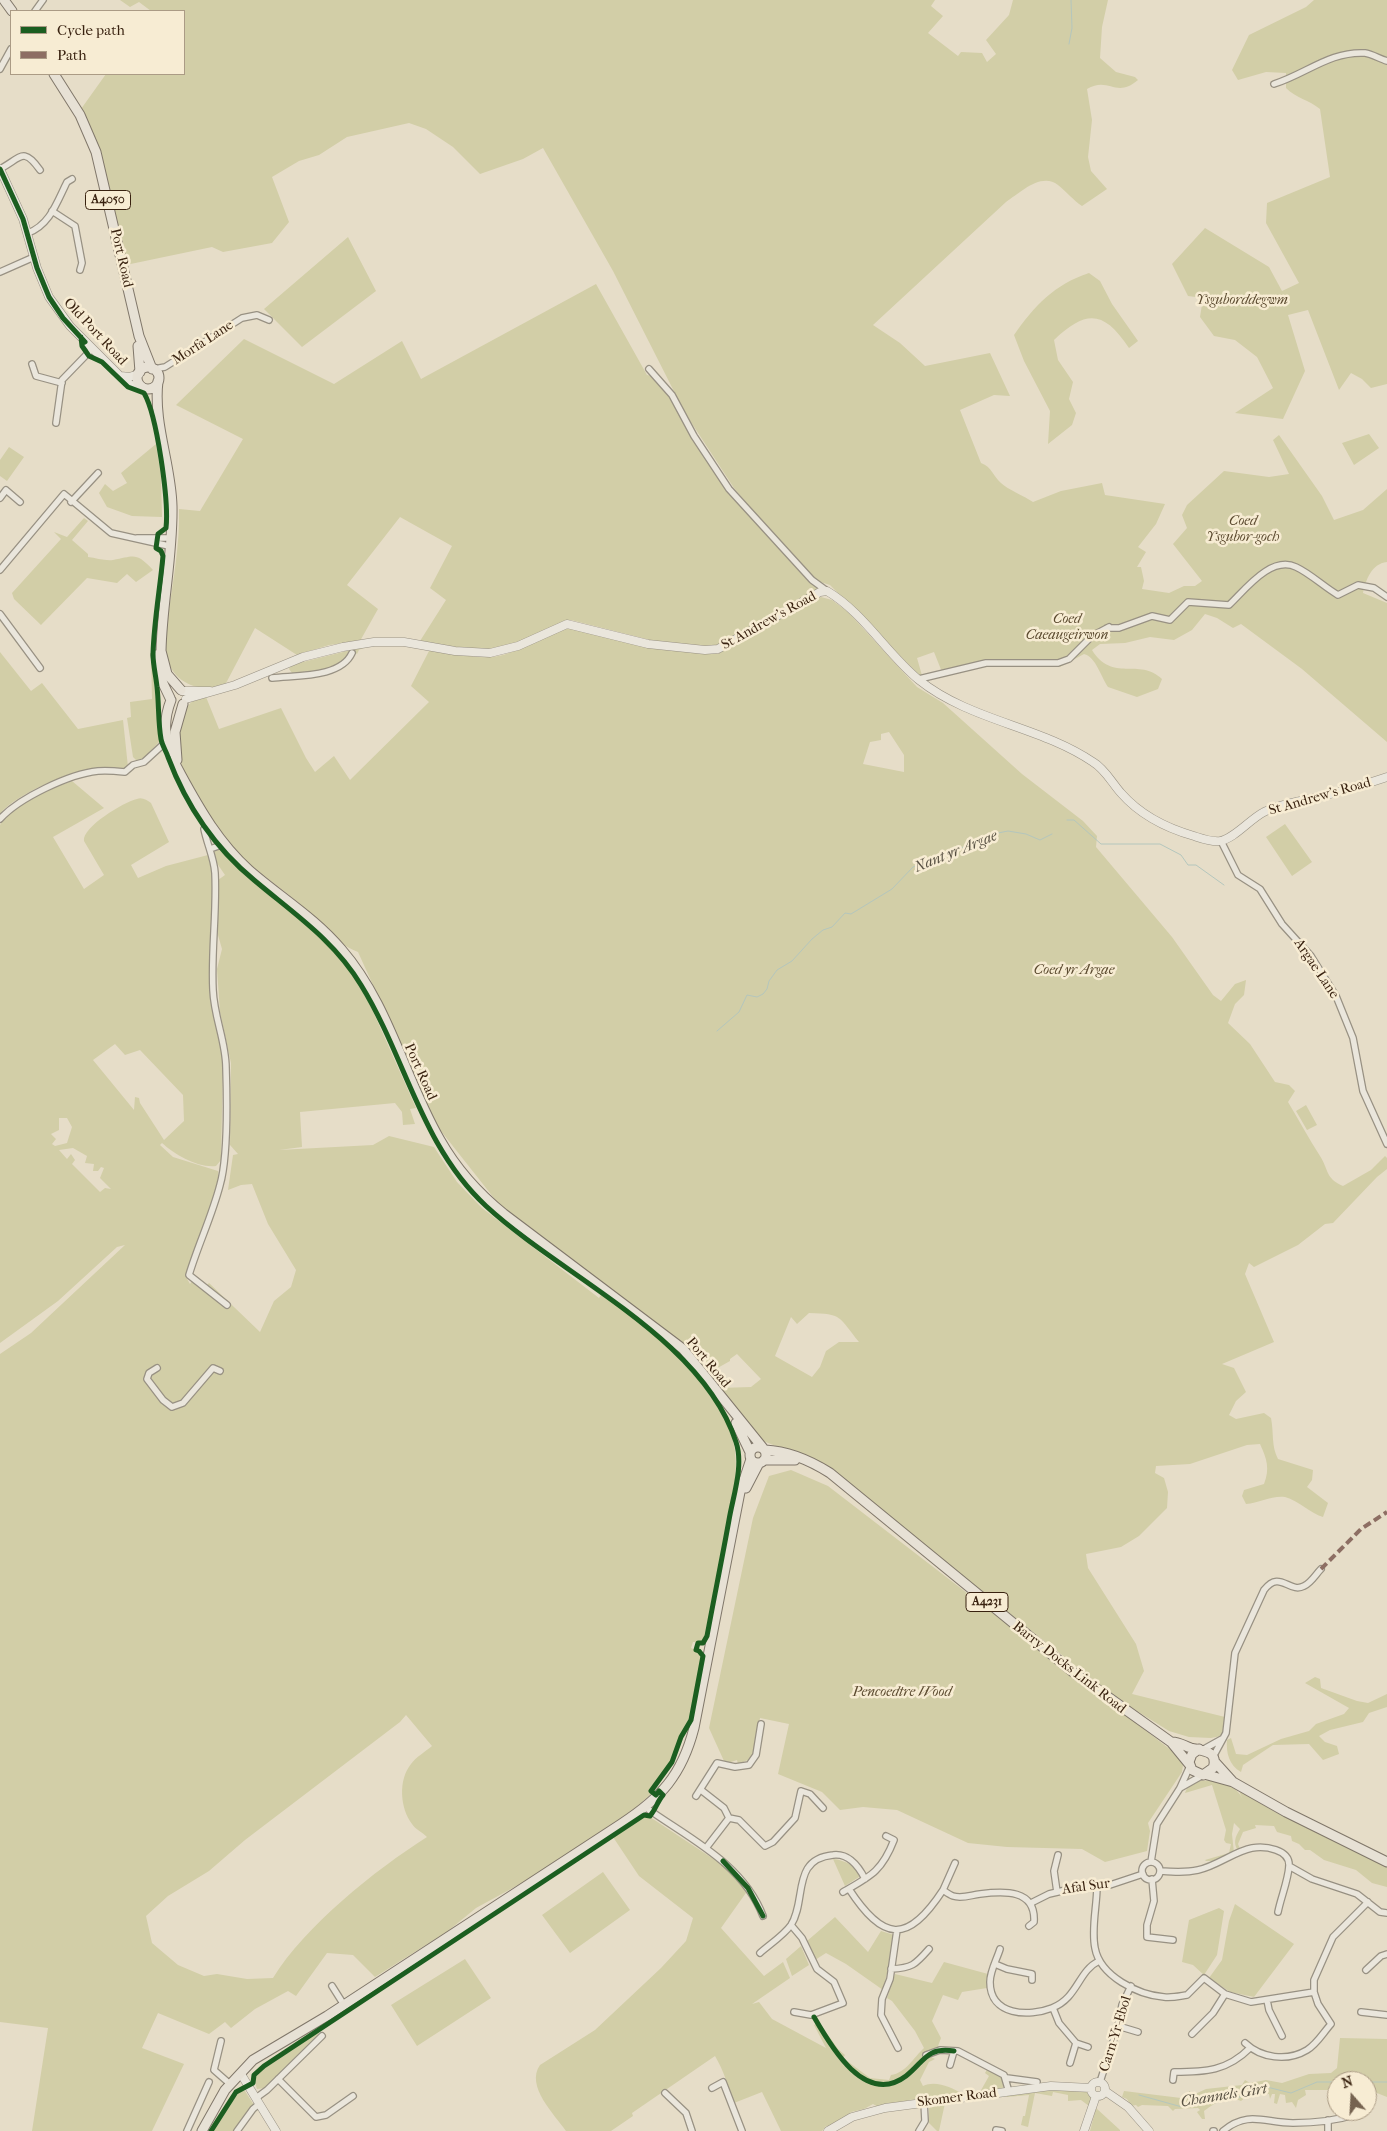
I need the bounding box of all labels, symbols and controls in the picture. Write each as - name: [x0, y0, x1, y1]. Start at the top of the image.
- legend: [10, 10, 185, 75]
- text: Cycle path: [57, 21, 125, 39]
- text: Path: [57, 46, 87, 64]
- road number: A4050: [86, 190, 130, 210]
- street label: Port Road: [106, 227, 136, 289]
- park label: Ysguborddegwm: [1196, 293, 1288, 309]
- street label: Old Port Road: [60, 295, 130, 369]
- street label: Morfa Lane: [169, 317, 237, 369]
- park label: Coed Ysgubor-goch: [1207, 514, 1279, 546]
- street label: St Andrew's Road: [719, 588, 819, 654]
- park label: Coed Caeaugeirwon: [1026, 612, 1108, 644]
- street label: St Andrew's Road: [1267, 774, 1373, 820]
- water label: Nant yr Argae: [912, 827, 1000, 877]
- street label: Argae Lane: [1290, 936, 1342, 1002]
- park label: Coed yr Argae: [1034, 963, 1114, 979]
- street label: Port Road: [400, 1041, 440, 1103]
- street label: Port Road: [682, 1334, 734, 1392]
- road number: A4231: [966, 1592, 1008, 1611]
- street label: Barry Docks Link Road: [1009, 1619, 1129, 1717]
- park label: Pencoedtre Wood: [853, 1685, 951, 1701]
- street label: Afal Sur: [1061, 1875, 1111, 1899]
- street label: Carn-Yr-Ebol: [1097, 1994, 1135, 2074]
- north arrow: [1327, 2071, 1377, 2121]
- text: N: [1339, 2073, 1355, 2092]
- water label: Channels Girt: [1180, 2080, 1268, 2112]
- street label: Skomer Road: [916, 2085, 998, 2111]

